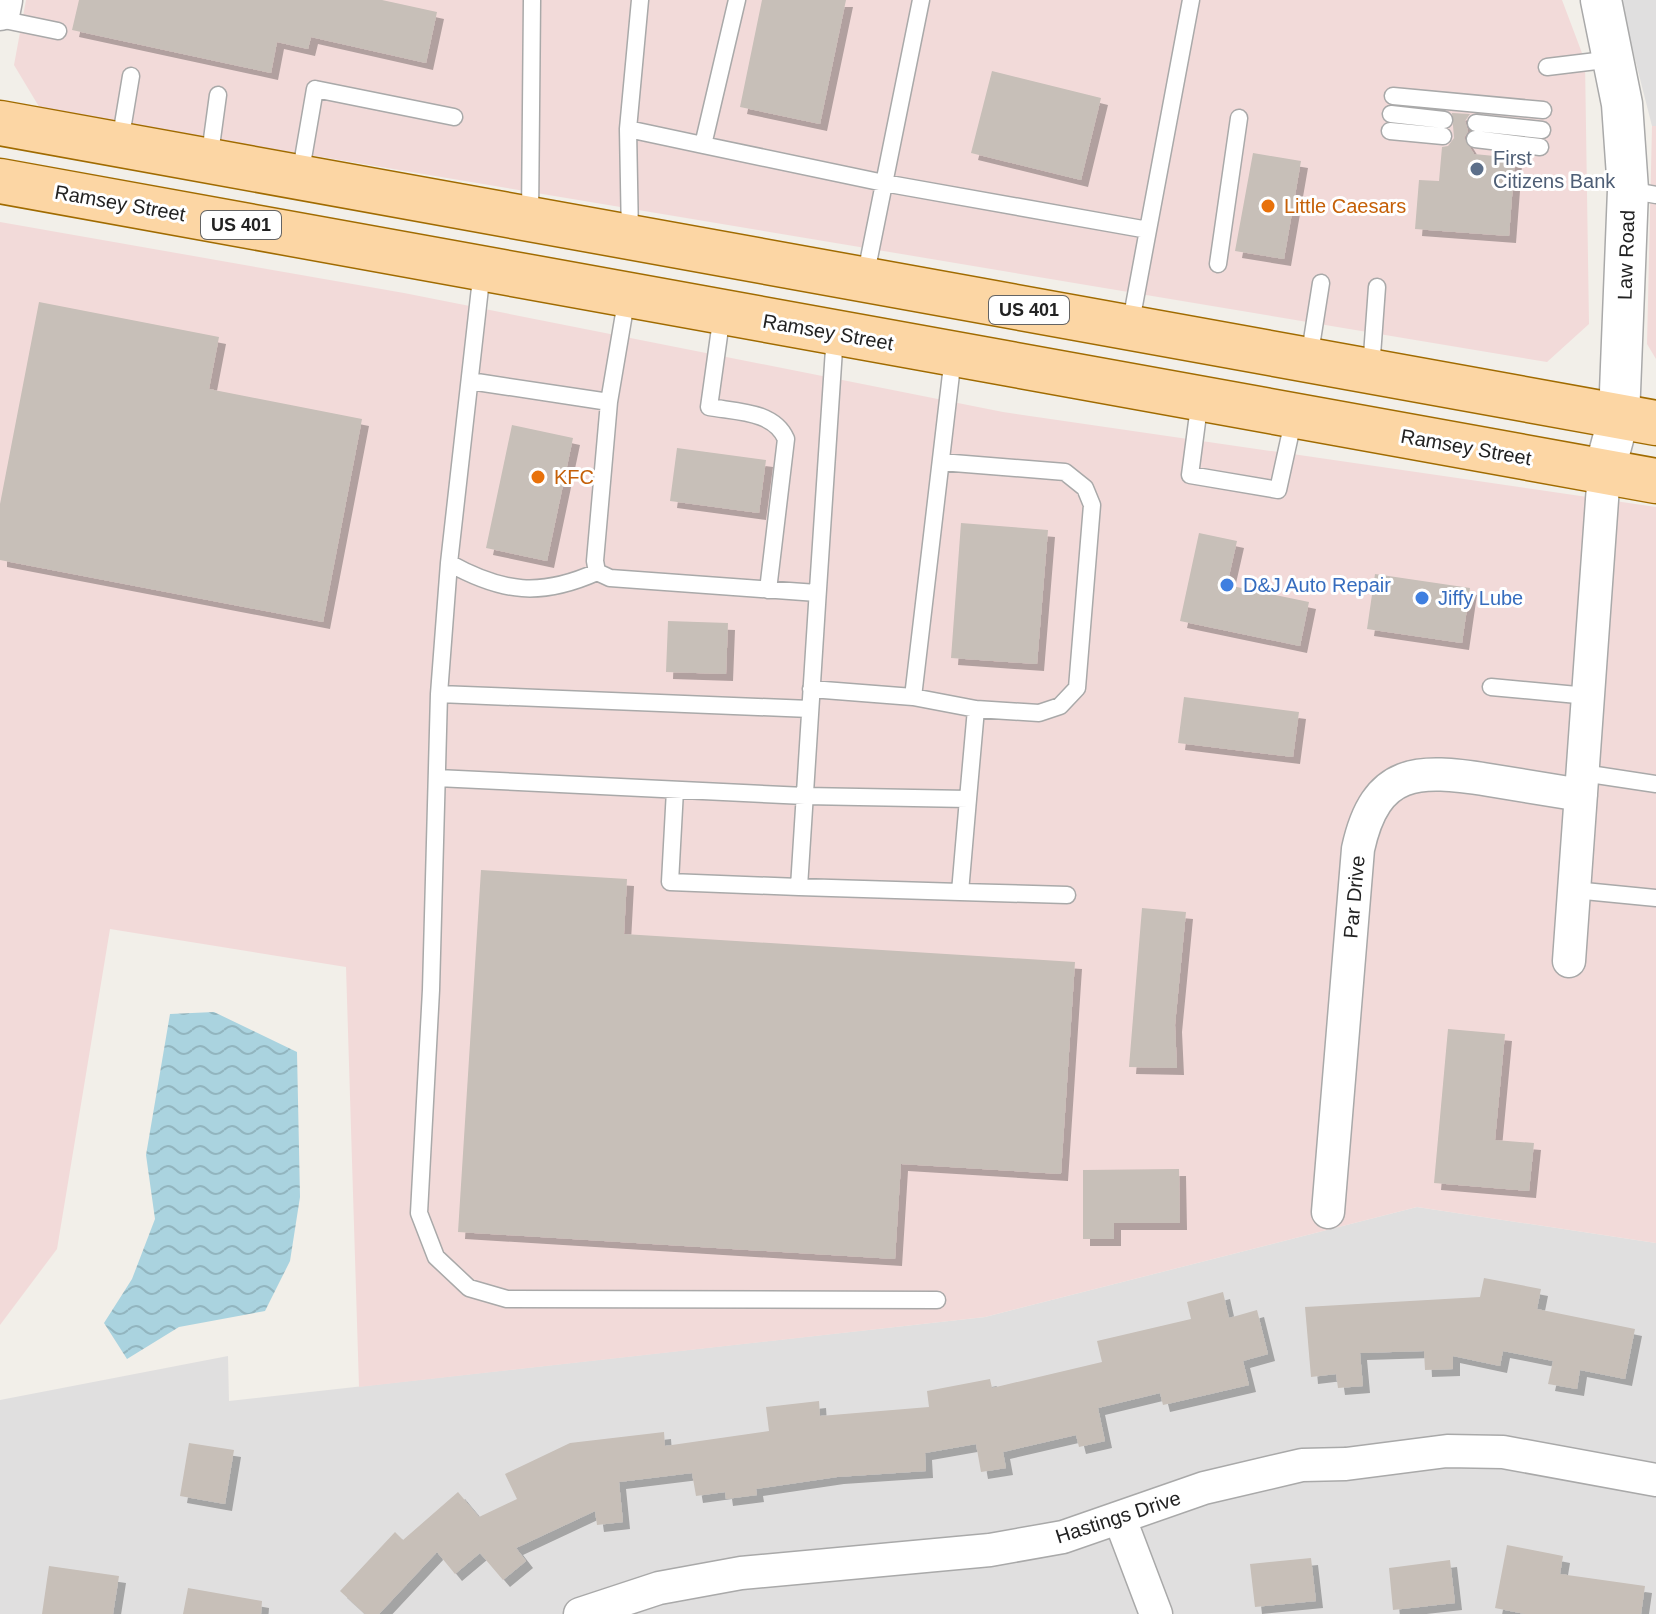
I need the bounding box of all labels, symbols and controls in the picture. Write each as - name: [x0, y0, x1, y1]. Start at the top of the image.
- place label: First Citizens Bank: [1493, 147, 1616, 192]
- marker: First Citizens Bank: [1468, 160, 1486, 178]
- street label: Ramsey Street: [53, 181, 187, 225]
- place label: Little Caesars: [1284, 195, 1406, 217]
- marker: Little Caesars: [1259, 197, 1277, 215]
- street label: Law Road: [1613, 210, 1639, 300]
- road number: US 401: [201, 211, 281, 239]
- road number: US 401: [989, 296, 1069, 324]
- street label: Ramsey Street: [761, 310, 895, 354]
- street label: Ramsey Street: [1399, 425, 1533, 469]
- place label: KFC: [554, 466, 594, 488]
- marker: KFC: [529, 468, 547, 486]
- place label: D&J Auto Repair: [1243, 574, 1391, 596]
- marker: D&J Auto Repair: [1218, 576, 1236, 594]
- place label: Jiffy Lube: [1438, 587, 1523, 609]
- marker: Jiffy Lube: [1413, 589, 1431, 607]
- street label: Par Drive: [1339, 855, 1369, 939]
- street label: Hastings Drive: [1053, 1486, 1183, 1548]

